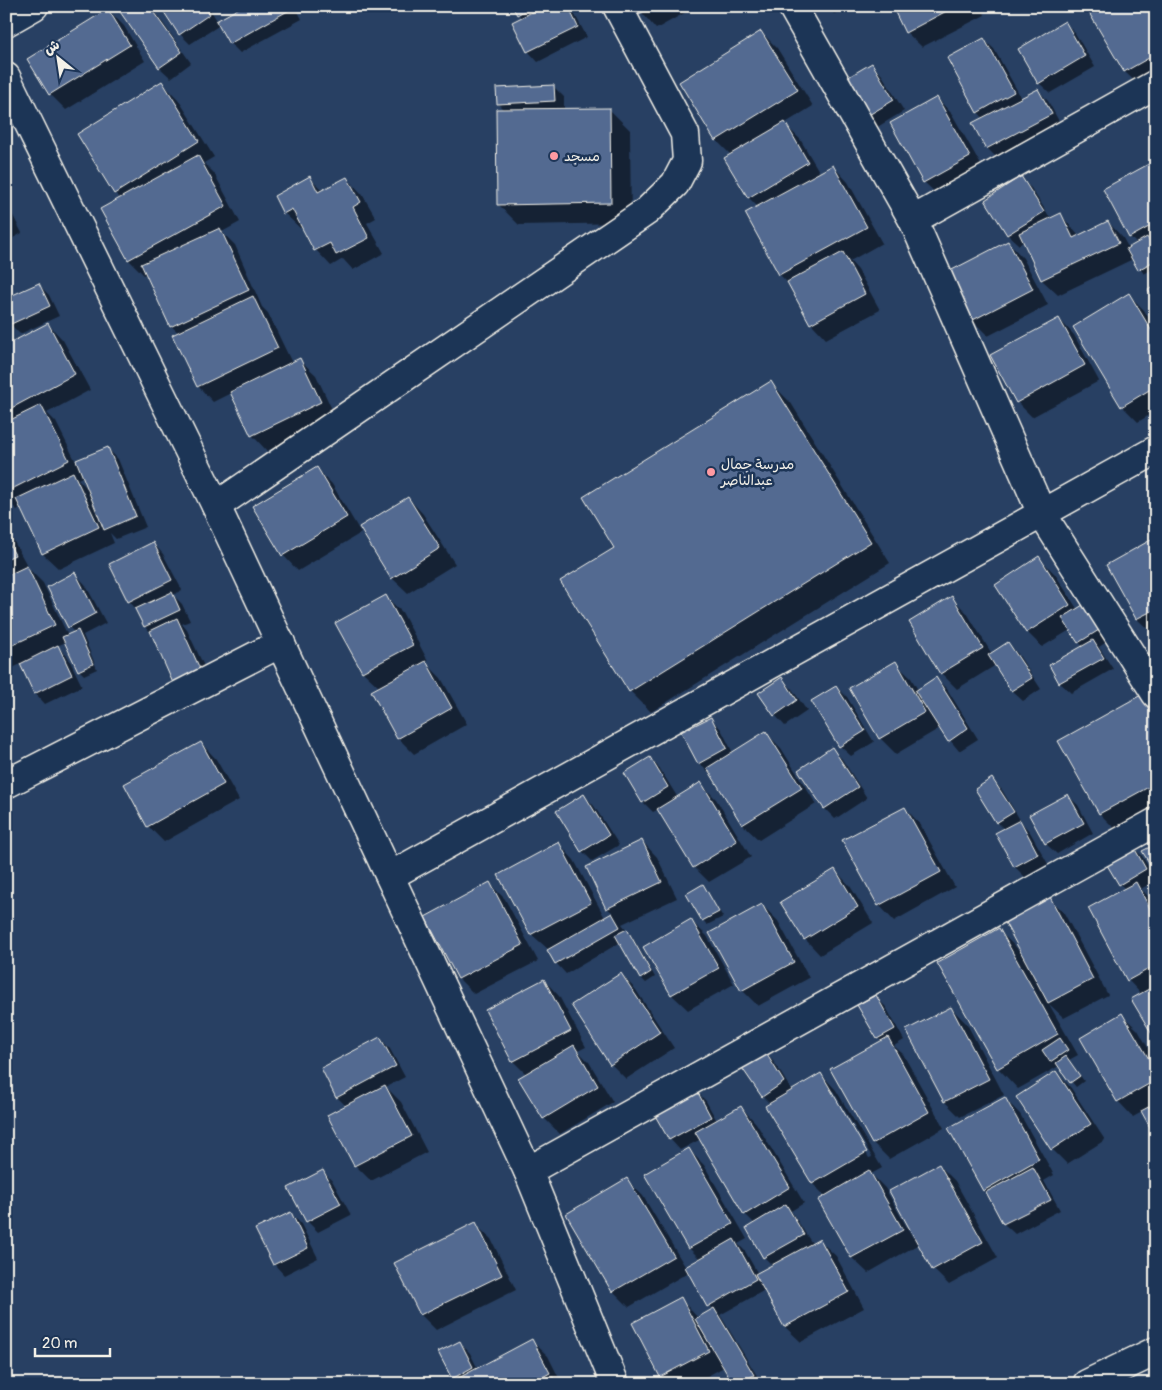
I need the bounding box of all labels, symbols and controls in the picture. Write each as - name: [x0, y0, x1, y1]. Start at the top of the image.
- north arrow: [32, 32, 82, 82]
- text: ش: [41, 36, 63, 58]
- place label: مسجد: [564, 148, 600, 165]
- marker: مسجد: [548, 150, 560, 162]
- place label: مدرسة جمال عبدالناصر: [720, 456, 794, 489]
- marker: مدرسة جمال عبدالناصر: [705, 466, 717, 478]
- scale bar: [35, 1325, 110, 1357]
- text: 20 m: [42, 1334, 77, 1353]

